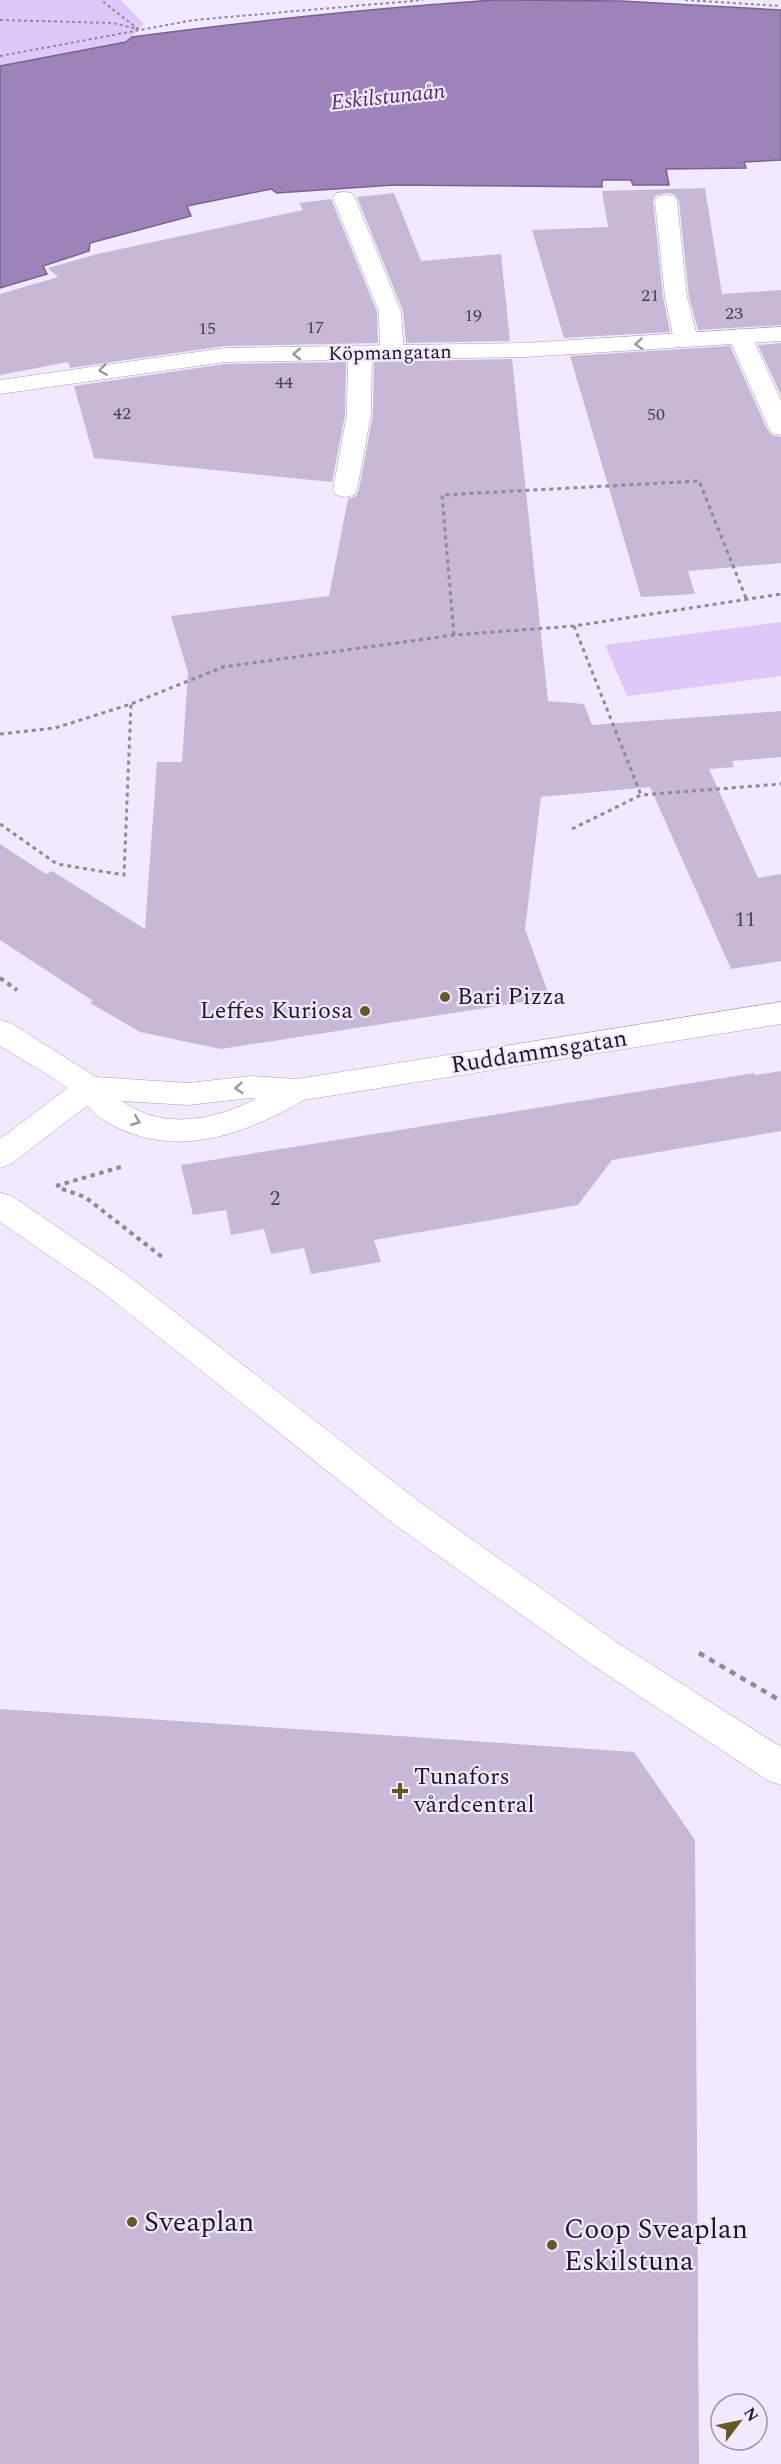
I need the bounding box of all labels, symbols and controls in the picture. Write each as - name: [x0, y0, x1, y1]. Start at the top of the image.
- water label: Eskilstunaån: [329, 75, 447, 119]
- house number: 21: [641, 282, 659, 309]
- house number: 23: [725, 300, 743, 327]
- house number: 19: [464, 302, 482, 329]
- house number: 17: [306, 314, 324, 341]
- house number: 15: [198, 315, 216, 342]
- street label: Köpmangatan: [328, 337, 452, 369]
- one-way arrow: [634, 337, 643, 350]
- one-way arrow: [293, 348, 302, 360]
- one-way arrow: [98, 364, 108, 376]
- house number: 44: [275, 369, 293, 396]
- house number: 42: [113, 400, 131, 427]
- house number: 50: [647, 401, 665, 428]
- house number: 11: [735, 904, 756, 936]
- place label: Bari Pizza: [457, 979, 566, 1015]
- marker: Bari Pizza: [438, 990, 452, 1004]
- place label: Leffes Kuriosa: [200, 993, 353, 1029]
- marker: Leffes Kuriosa: [358, 1004, 372, 1018]
- street label: Ruddammsgatan: [448, 1020, 630, 1084]
- one-way arrow: [234, 1081, 243, 1094]
- one-way arrow: [129, 1114, 140, 1126]
- house number: 2: [270, 1183, 280, 1215]
- place label: Tunafors vårdcentral: [413, 1759, 534, 1823]
- marker: Tunafors vårdcentral: [391, 1782, 409, 1800]
- place label: Sveaplan: [144, 2201, 254, 2244]
- place label: Coop Sveaplan Eskilstuna: [564, 2208, 748, 2283]
- marker: Sveaplan: [125, 2215, 139, 2229]
- marker: Coop Sveaplan Eskilstuna: [545, 2238, 559, 2252]
- north arrow: [709, 2392, 769, 2452]
- text: N: [737, 2403, 765, 2426]

